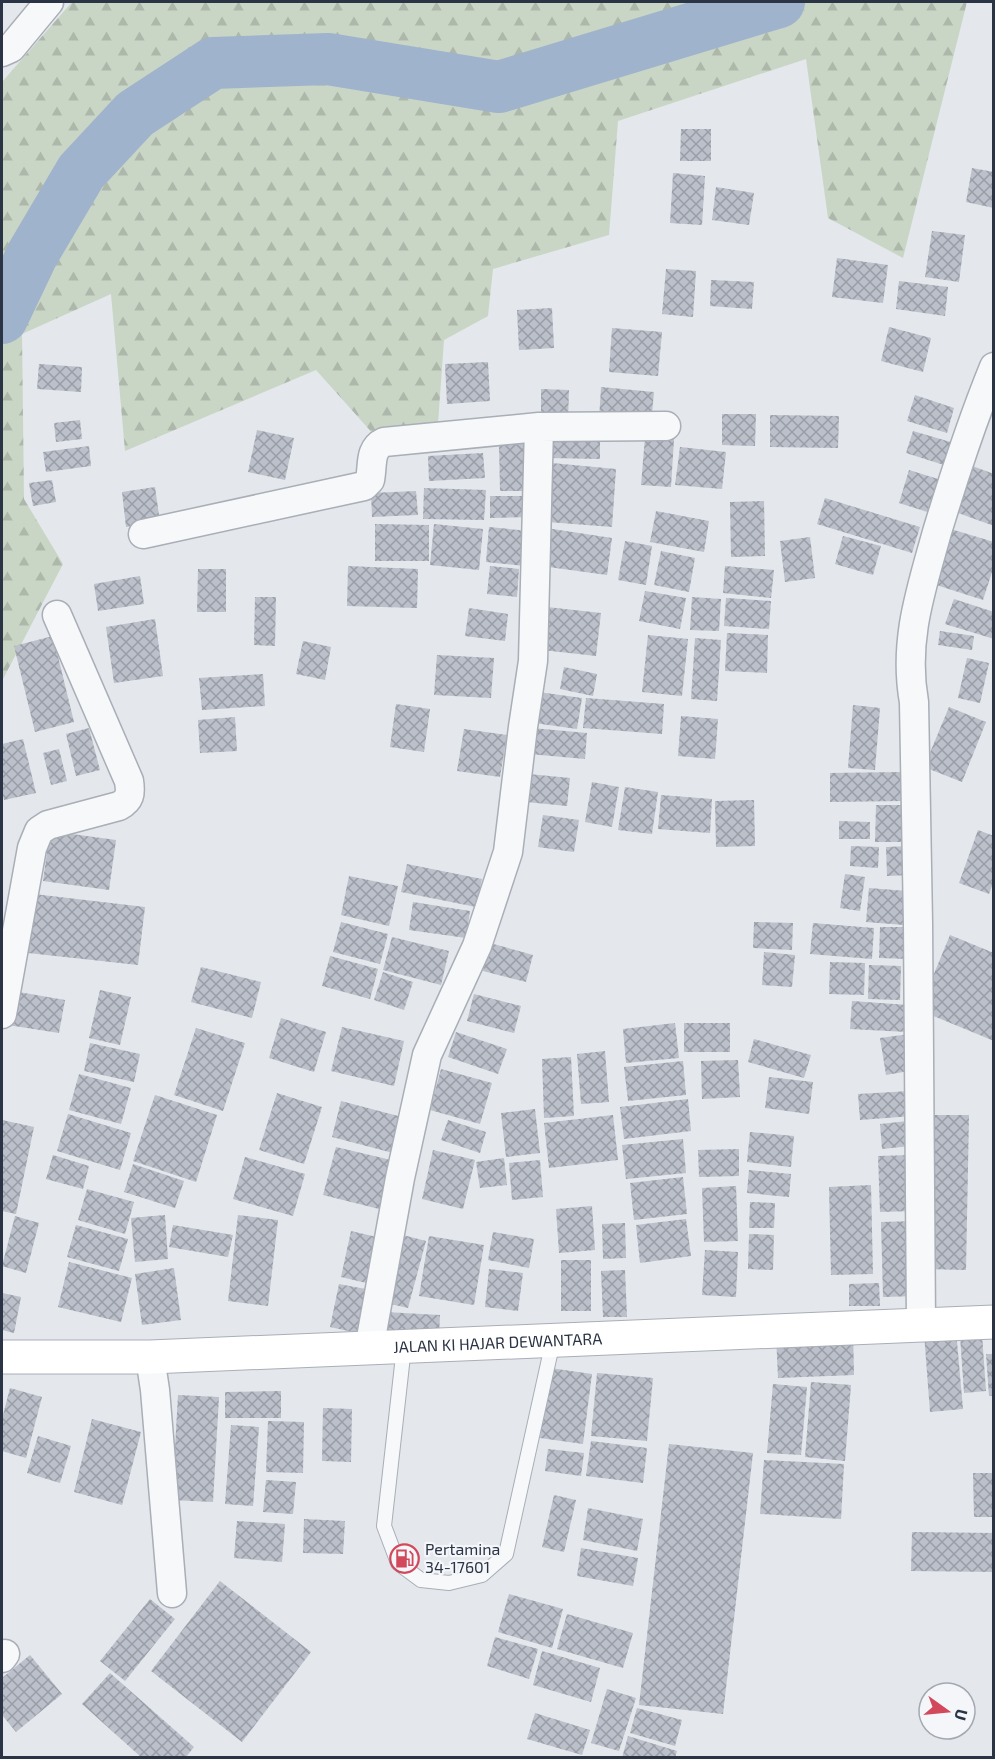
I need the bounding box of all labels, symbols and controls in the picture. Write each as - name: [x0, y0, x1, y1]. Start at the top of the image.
- street label: JALAN KI HAJAR DEWANTARA: [393, 1328, 603, 1356]
- place label: Pertamina 34-17601: [425, 1539, 500, 1576]
- fuel station icon: Pertamina 34-17601: [388, 1542, 420, 1574]
- north arrow: [917, 1681, 977, 1741]
- text: U: [951, 1707, 973, 1723]

